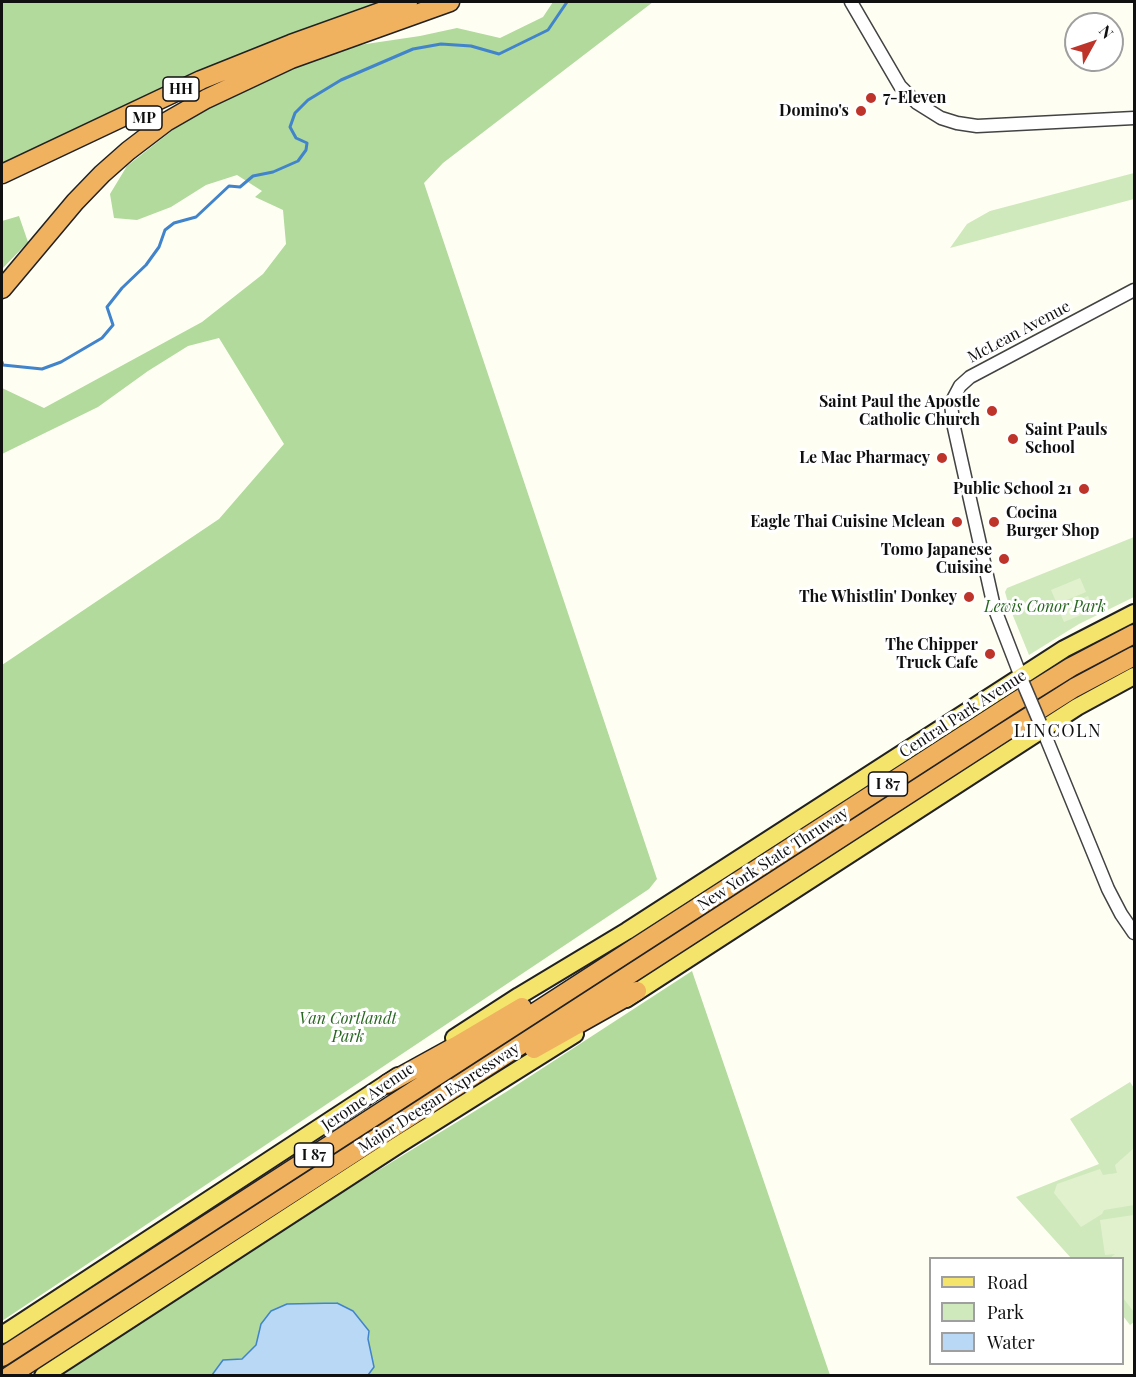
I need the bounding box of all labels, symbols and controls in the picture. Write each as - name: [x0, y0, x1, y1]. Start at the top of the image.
- north arrow: [1064, 12, 1124, 72]
- text: N: [1095, 20, 1118, 43]
- road number: HH: [163, 77, 199, 101]
- place label: 7-Eleven: [883, 88, 946, 108]
- marker: 7-Eleven: [864, 91, 878, 105]
- place label: Domino's: [779, 101, 849, 121]
- marker: Domino's: [854, 104, 868, 118]
- road number: MP: [126, 106, 162, 130]
- street label: McLean Avenue: [965, 297, 1073, 367]
- place label: Saint Paul the Apostle Catholic Church: [819, 392, 980, 430]
- marker: Saint Paul the Apostle Catholic Church: [985, 404, 999, 418]
- place label: Saint Pauls School: [1025, 420, 1107, 458]
- marker: Saint Pauls School: [1006, 432, 1020, 446]
- place label: Le Mac Pharmacy: [799, 448, 930, 468]
- marker: Le Mac Pharmacy: [935, 451, 949, 465]
- place label: Public School 21: [953, 479, 1072, 499]
- marker: Public School 21: [1077, 482, 1091, 496]
- place label: Cocina Burger Shop: [1006, 503, 1099, 541]
- place label: Eagle Thai Cuisine Mclean: [750, 512, 945, 532]
- marker: Eagle Thai Cuisine Mclean: [950, 515, 964, 529]
- marker: Cocina Burger Shop: [987, 515, 1001, 529]
- place label: Tomo Japanese Cuisine: [881, 540, 992, 578]
- marker: Tomo Japanese Cuisine: [997, 552, 1011, 566]
- place label: The Whistlin' Donkey: [799, 587, 957, 607]
- marker: The Whistlin' Donkey: [962, 590, 976, 604]
- park label: Lewis Conor Park: [984, 597, 1106, 617]
- place label: The Chipper Truck Cafe: [885, 635, 978, 673]
- marker: The Chipper Truck Cafe: [983, 647, 997, 661]
- street label: Central Park Avenue: [896, 666, 1030, 762]
- district label: LINCOLN: [1014, 720, 1102, 742]
- road number: I 87: [868, 772, 908, 796]
- street label: New York State Thruway: [694, 803, 852, 915]
- park label: Van Cortlandt Park: [299, 1009, 397, 1047]
- street label: Major Deegan Expressway: [355, 1039, 523, 1157]
- street label: Jerome Avenue: [318, 1059, 418, 1135]
- road number: I 87: [294, 1143, 334, 1167]
- legend: [929, 1257, 1124, 1365]
- text: Road: [987, 1270, 1028, 1294]
- text: Park: [987, 1300, 1024, 1324]
- text: Water: [987, 1330, 1035, 1354]

